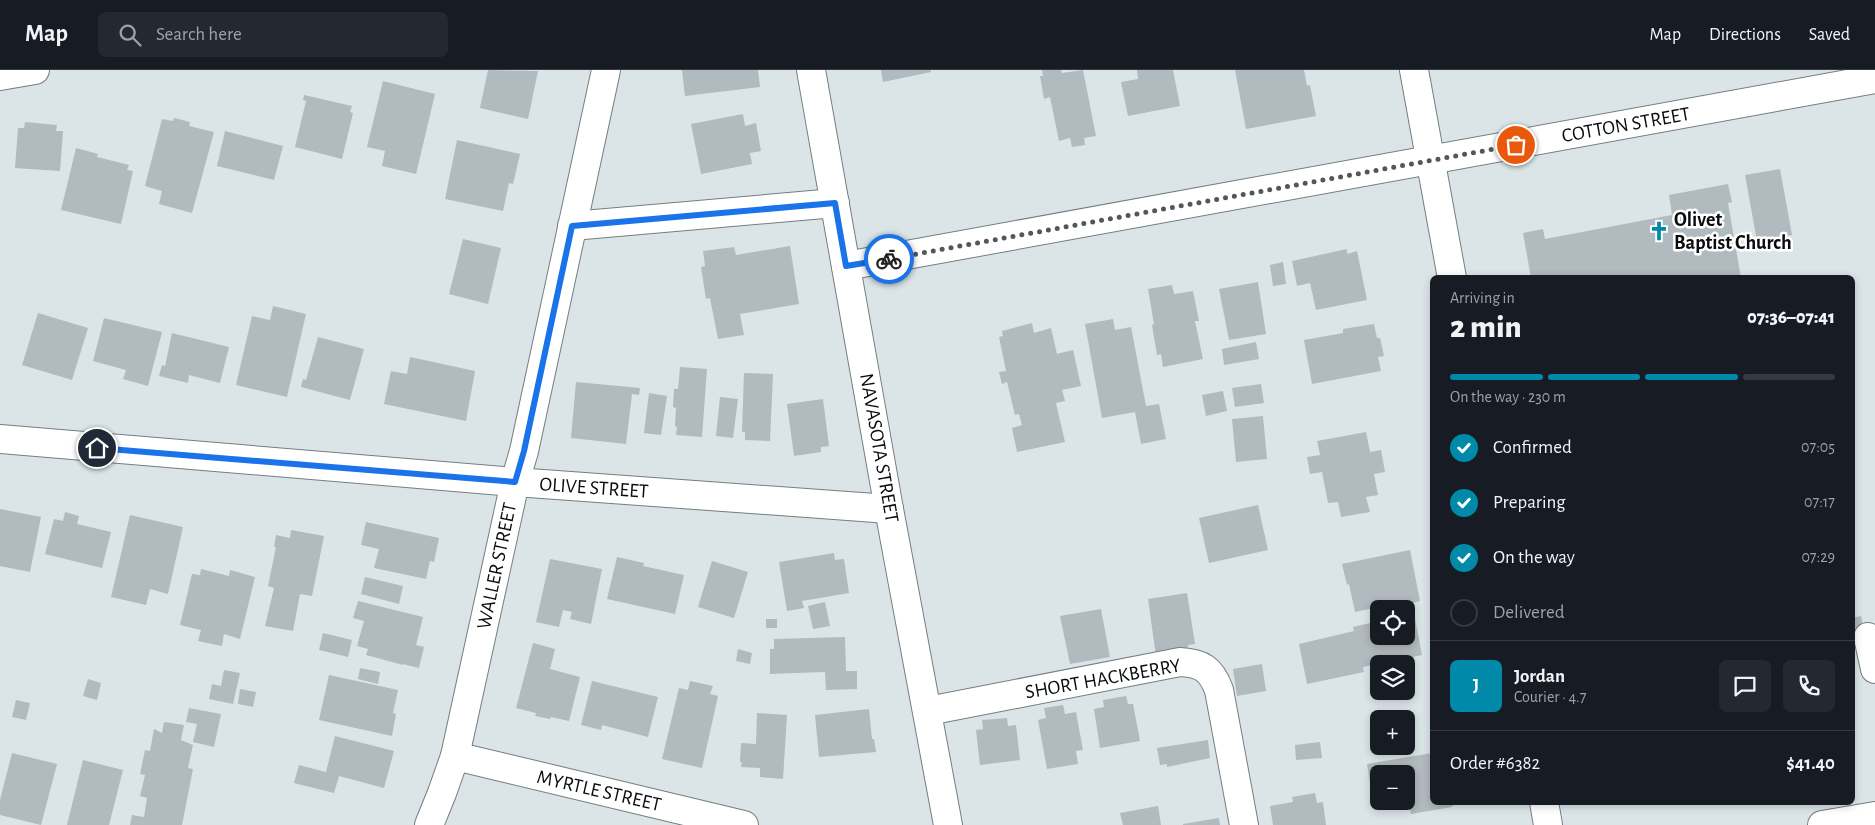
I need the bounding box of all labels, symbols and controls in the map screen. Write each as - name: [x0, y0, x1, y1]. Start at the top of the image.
- search box: [98, 12, 448, 57]
- icon: search: [116, 21, 144, 49]
- text: Map: [25, 22, 68, 46]
- text: Search here: [156, 25, 242, 44]
- text: Map: [1650, 26, 1681, 44]
- text: Directions: [1709, 26, 1781, 44]
- text: Saved: [1809, 26, 1850, 44]
- street label: COTTON STREET: [1560, 104, 1692, 146]
- pin: [1495, 124, 1537, 166]
- icon: bag: [1502, 131, 1530, 159]
- place label: Olivet Baptist Church: [1674, 210, 1792, 253]
- church icon: Olivet Baptist Church: [1648, 220, 1670, 242]
- courier: [864, 234, 914, 284]
- icon: bike: [875, 245, 903, 273]
- text: Arriving in: [1450, 290, 1515, 306]
- text: 07:36–07:41: [1747, 308, 1835, 327]
- text: 2 min: [1450, 311, 1522, 343]
- street label: NAVASOTA STREET: [856, 372, 902, 524]
- text: On the way · 230 m: [1450, 389, 1566, 405]
- pin: [76, 427, 118, 469]
- icon: home: [83, 434, 111, 462]
- icon: check: [1450, 434, 1478, 462]
- text: Confirmed: [1493, 438, 1572, 457]
- text: 07:05: [1801, 439, 1835, 455]
- street label: OLIVE STREET: [539, 474, 649, 502]
- icon: check: [1450, 489, 1478, 517]
- text: Preparing: [1493, 493, 1566, 512]
- text: 07:17: [1804, 494, 1835, 510]
- street label: WALLER STREET: [474, 501, 520, 631]
- icon: check: [1450, 544, 1478, 572]
- text: On the way: [1493, 548, 1575, 567]
- text: 07:29: [1801, 549, 1835, 565]
- map controls: [1370, 600, 1415, 810]
- button: locate: [1370, 600, 1415, 645]
- text: Delivered: [1493, 603, 1565, 622]
- street label: SHORT HACKBERRY: [1024, 655, 1183, 703]
- button: layers: [1370, 655, 1415, 700]
- button: chat: [1719, 660, 1771, 712]
- button: phone: [1783, 660, 1835, 712]
- text: Jordan: [1514, 667, 1565, 686]
- text: J: [1473, 676, 1479, 695]
- text: Courier · 4.7: [1514, 689, 1586, 705]
- button: +: [1370, 710, 1415, 755]
- text: Order #6382: [1450, 754, 1540, 773]
- text: $41.40: [1786, 754, 1835, 773]
- button: −: [1370, 765, 1415, 810]
- street label: MYRTLE STREET: [535, 767, 663, 815]

